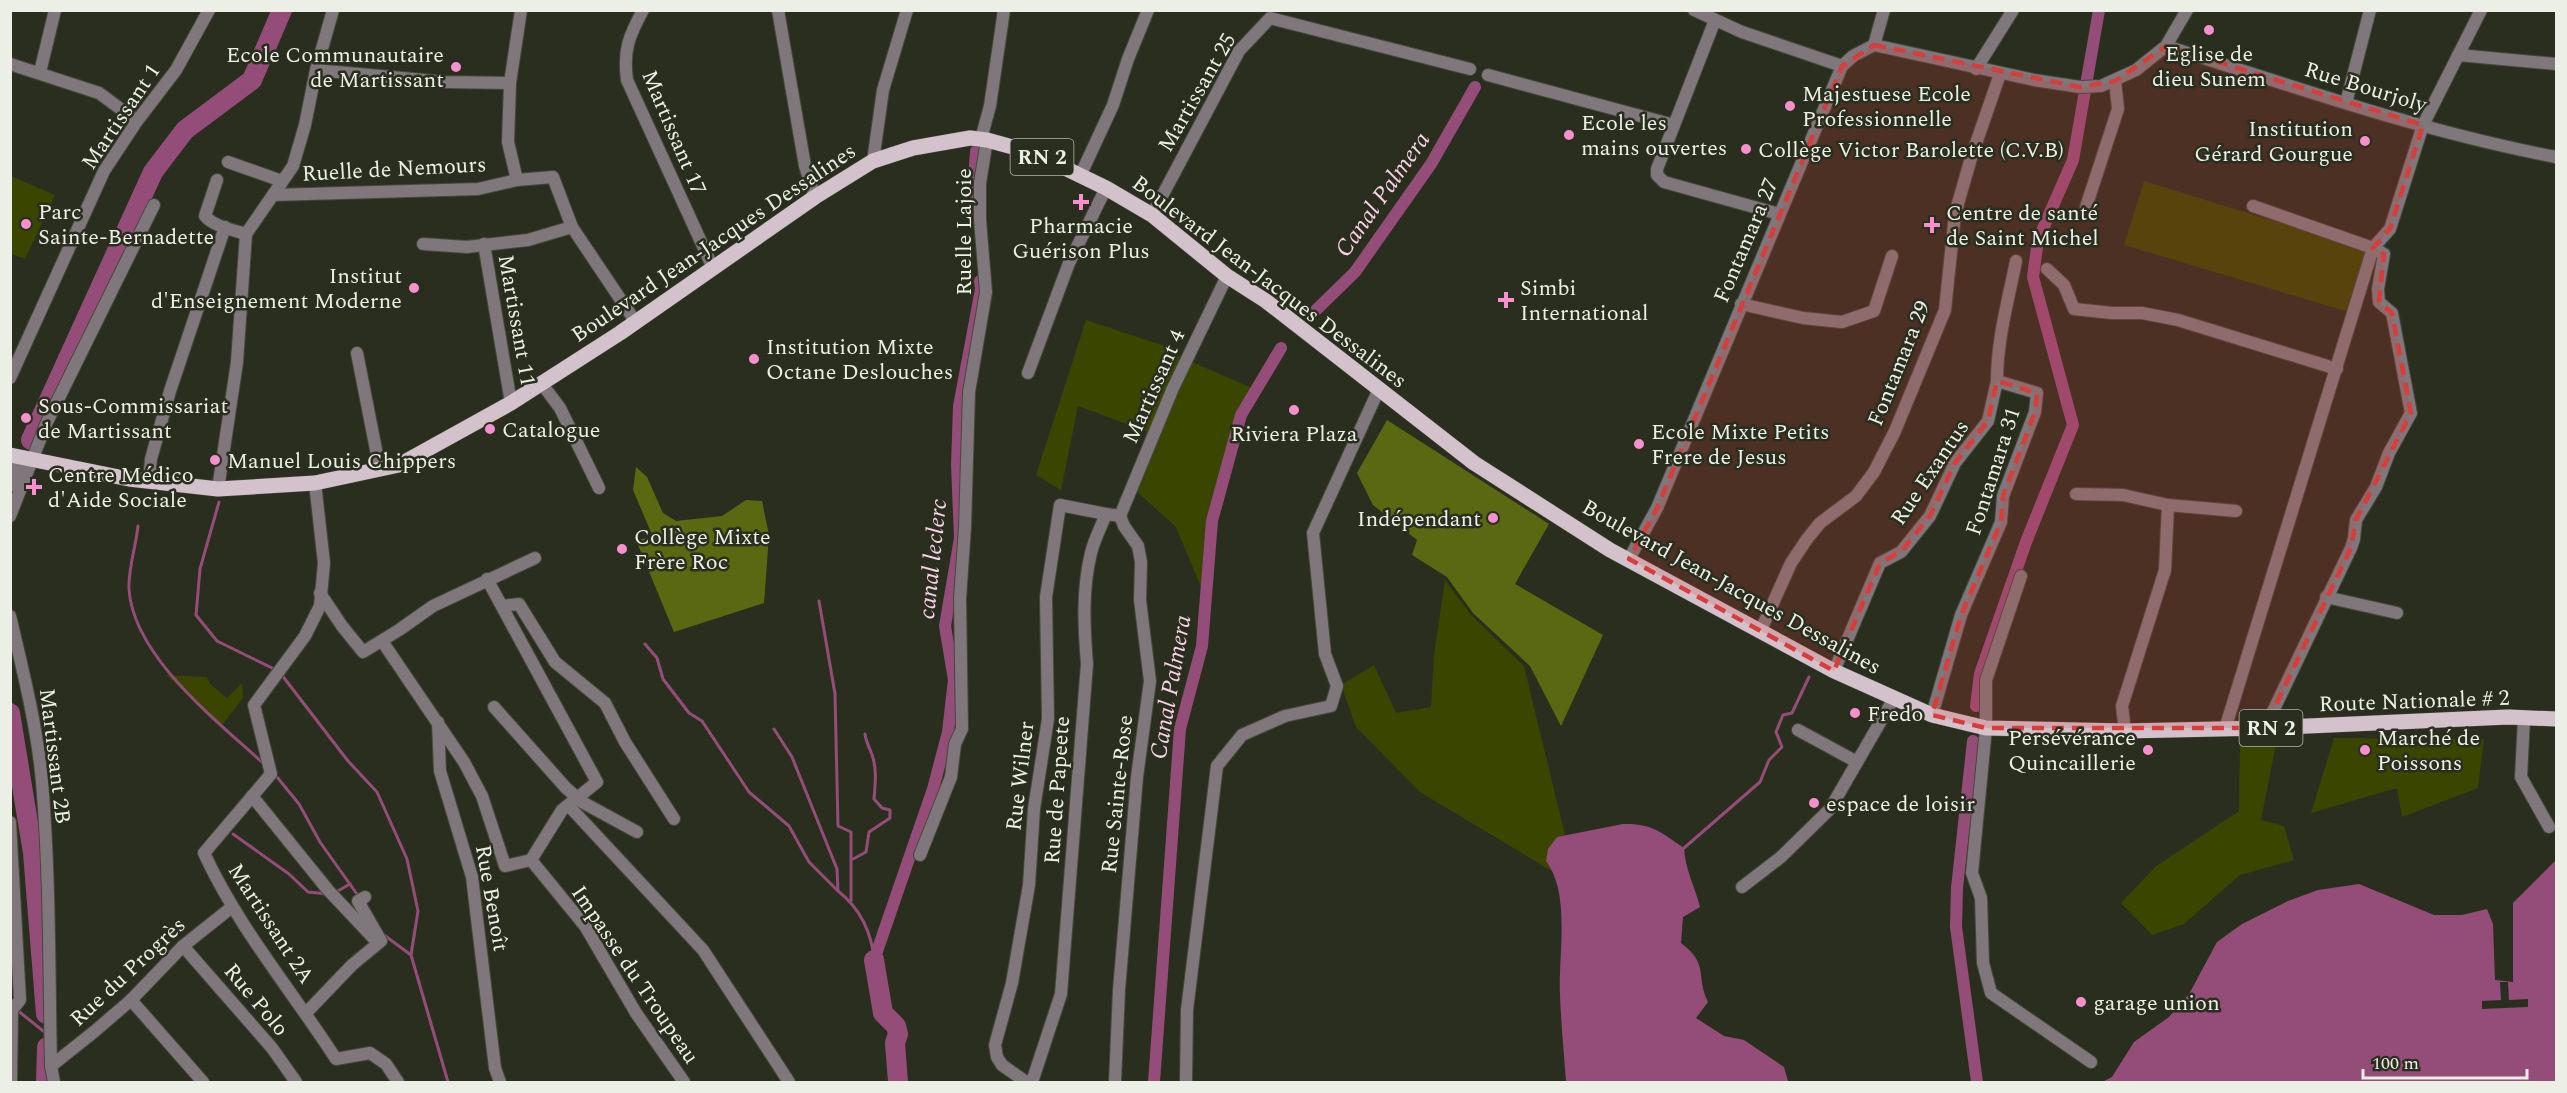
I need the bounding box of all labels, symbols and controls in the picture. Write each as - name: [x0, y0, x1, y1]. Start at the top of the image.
- marker: Eglise de dieu Sunem: [2202, 23, 2216, 37]
- street label: Martissant 25: [1150, 27, 1245, 159]
- place label: Eglise de dieu Sunem: [2152, 38, 2266, 96]
- place label: Ecole Communautaire de Martissant: [226, 39, 444, 97]
- street label: Rue Bourjoly: [2300, 53, 2432, 122]
- street label: Martissant 1: [73, 57, 169, 177]
- marker: Ecole Communautaire de Martissant: [449, 60, 463, 74]
- street label: Martissant 17: [632, 65, 715, 200]
- place label: Majestuese Ecole Professionnelle: [1802, 78, 1971, 136]
- marker: Majestuese Ecole Professionnelle: [1783, 99, 1797, 113]
- place label: Ecole les mains ouvertes: [1581, 107, 1727, 165]
- place label: Institution Gérard Gourgue: [2194, 113, 2353, 171]
- water label: Canal Palmera: [1326, 124, 1439, 265]
- marker: Ecole les mains ouvertes: [1562, 128, 1576, 142]
- place label: Collège Victor Barolette (C.V.B): [1758, 134, 2064, 167]
- marker: Institution Gérard Gourgue: [2358, 134, 2372, 148]
- street label: Boulevard Jean-Jacques Dessalines: [565, 135, 863, 351]
- road number: RN 2: [1010, 139, 1074, 175]
- marker: Collège Victor Barolette (C.V.B): [1739, 142, 1753, 156]
- street label: Ruelle de Nemours: [301, 148, 487, 191]
- street label: Boulevard Jean-Jacques Dessalines: [1124, 167, 1414, 397]
- street label: Ruelle Lajoie: [948, 168, 981, 296]
- street label: Fontamara 27: [1705, 173, 1788, 308]
- marker: Pharmacie Guérison Plus: [1074, 195, 1088, 209]
- place label: Parc Sainte-Bernadette: [38, 196, 214, 254]
- place label: Centre de santé de Saint Michel: [1946, 197, 2099, 255]
- place label: Pharmacie Guérison Plus: [1012, 210, 1150, 268]
- marker: Centre de santé de Saint Michel: [1923, 216, 1941, 234]
- marker: Parc Sainte-Bernadette: [19, 217, 33, 231]
- street label: Martissant 11: [489, 252, 544, 389]
- place label: Institut d'Enseignement Moderne: [151, 260, 402, 318]
- place label: Simbi International: [1520, 272, 1648, 330]
- marker: Institut d'Enseignement Moderne: [407, 281, 421, 295]
- marker: Simbi International: [1497, 291, 1515, 309]
- street label: Fontamara 29: [1859, 296, 1940, 431]
- street label: Martissant 4: [1115, 324, 1194, 449]
- place label: Institution Mixte Octane Deslouches: [766, 331, 953, 389]
- marker: Institution Mixte Octane Deslouches: [747, 352, 761, 366]
- place label: Sous-Commissariat de Martissant: [38, 390, 228, 448]
- marker: Riviera Plaza: [1287, 403, 1301, 417]
- street label: Fontamara 31: [1957, 403, 2030, 540]
- marker: Sous-Commissariat de Martissant: [19, 411, 33, 425]
- street label: Rue Exantus: [1883, 413, 1978, 532]
- place label: Catalogue: [502, 414, 601, 447]
- place label: Ecole Mixte Petits Frere de Jesus: [1651, 416, 1829, 474]
- place label: Riviera Plaza: [1230, 418, 1358, 451]
- marker: Catalogue: [483, 422, 497, 436]
- marker: Ecole Mixte Petits Frere de Jesus: [1632, 437, 1646, 451]
- place label: Manuel Louis Chippers: [227, 445, 456, 478]
- marker: Manuel Louis Chippers: [208, 453, 222, 467]
- place label: Centre Médico d'Aide Sociale: [48, 459, 194, 517]
- marker: Centre Médico d'Aide Sociale: [25, 478, 43, 496]
- street label: Boulevard Jean-Jacques Dessalines: [1576, 491, 1887, 684]
- water label: canal leclerc: [909, 497, 957, 621]
- place label: Indépendant: [1357, 503, 1481, 536]
- marker: Indépendant: [1486, 511, 1500, 525]
- place label: Collège Mixte Frère Roc: [634, 521, 771, 579]
- marker: Collège Mixte Frère Roc: [615, 542, 629, 556]
- water label: Canal Palmera: [1141, 612, 1201, 762]
- street label: Route Nationale # 2: [2318, 682, 2510, 721]
- street label: Martissant 2B: [30, 686, 79, 826]
- place label: Fredo: [1867, 698, 1923, 731]
- marker: Fredo: [1848, 706, 1862, 720]
- road number: RN 2: [2240, 710, 2302, 746]
- street label: Rue Sainte-Rose: [1093, 713, 1142, 875]
- street label: Rue de Papeete: [1036, 715, 1079, 865]
- street label: Rue Wilner: [997, 719, 1044, 833]
- place label: Persévérance Quincaillerie: [2008, 722, 2136, 780]
- place label: Marché de Poissons: [2377, 722, 2480, 780]
- marker: Persévérance Quincaillerie: [2141, 743, 2155, 757]
- marker: Marché de Poissons: [2358, 743, 2372, 757]
- place label: espace de loisir: [1826, 788, 1975, 821]
- marker: espace de loisir: [1807, 796, 1821, 810]
- street label: Rue Benoît: [466, 842, 517, 954]
- street label: Martissant 2A: [219, 857, 322, 991]
- street label: Impasse du Troupeau: [563, 879, 707, 1071]
- street label: Rue du Progrès: [63, 909, 193, 1035]
- street label: Rue Polo: [215, 956, 296, 1044]
- place label: garage union: [2093, 987, 2220, 1020]
- marker: garage union: [2074, 995, 2088, 1009]
- scale bar: [2363, 1042, 2526, 1080]
- text: 100 m: [2372, 1050, 2419, 1077]

